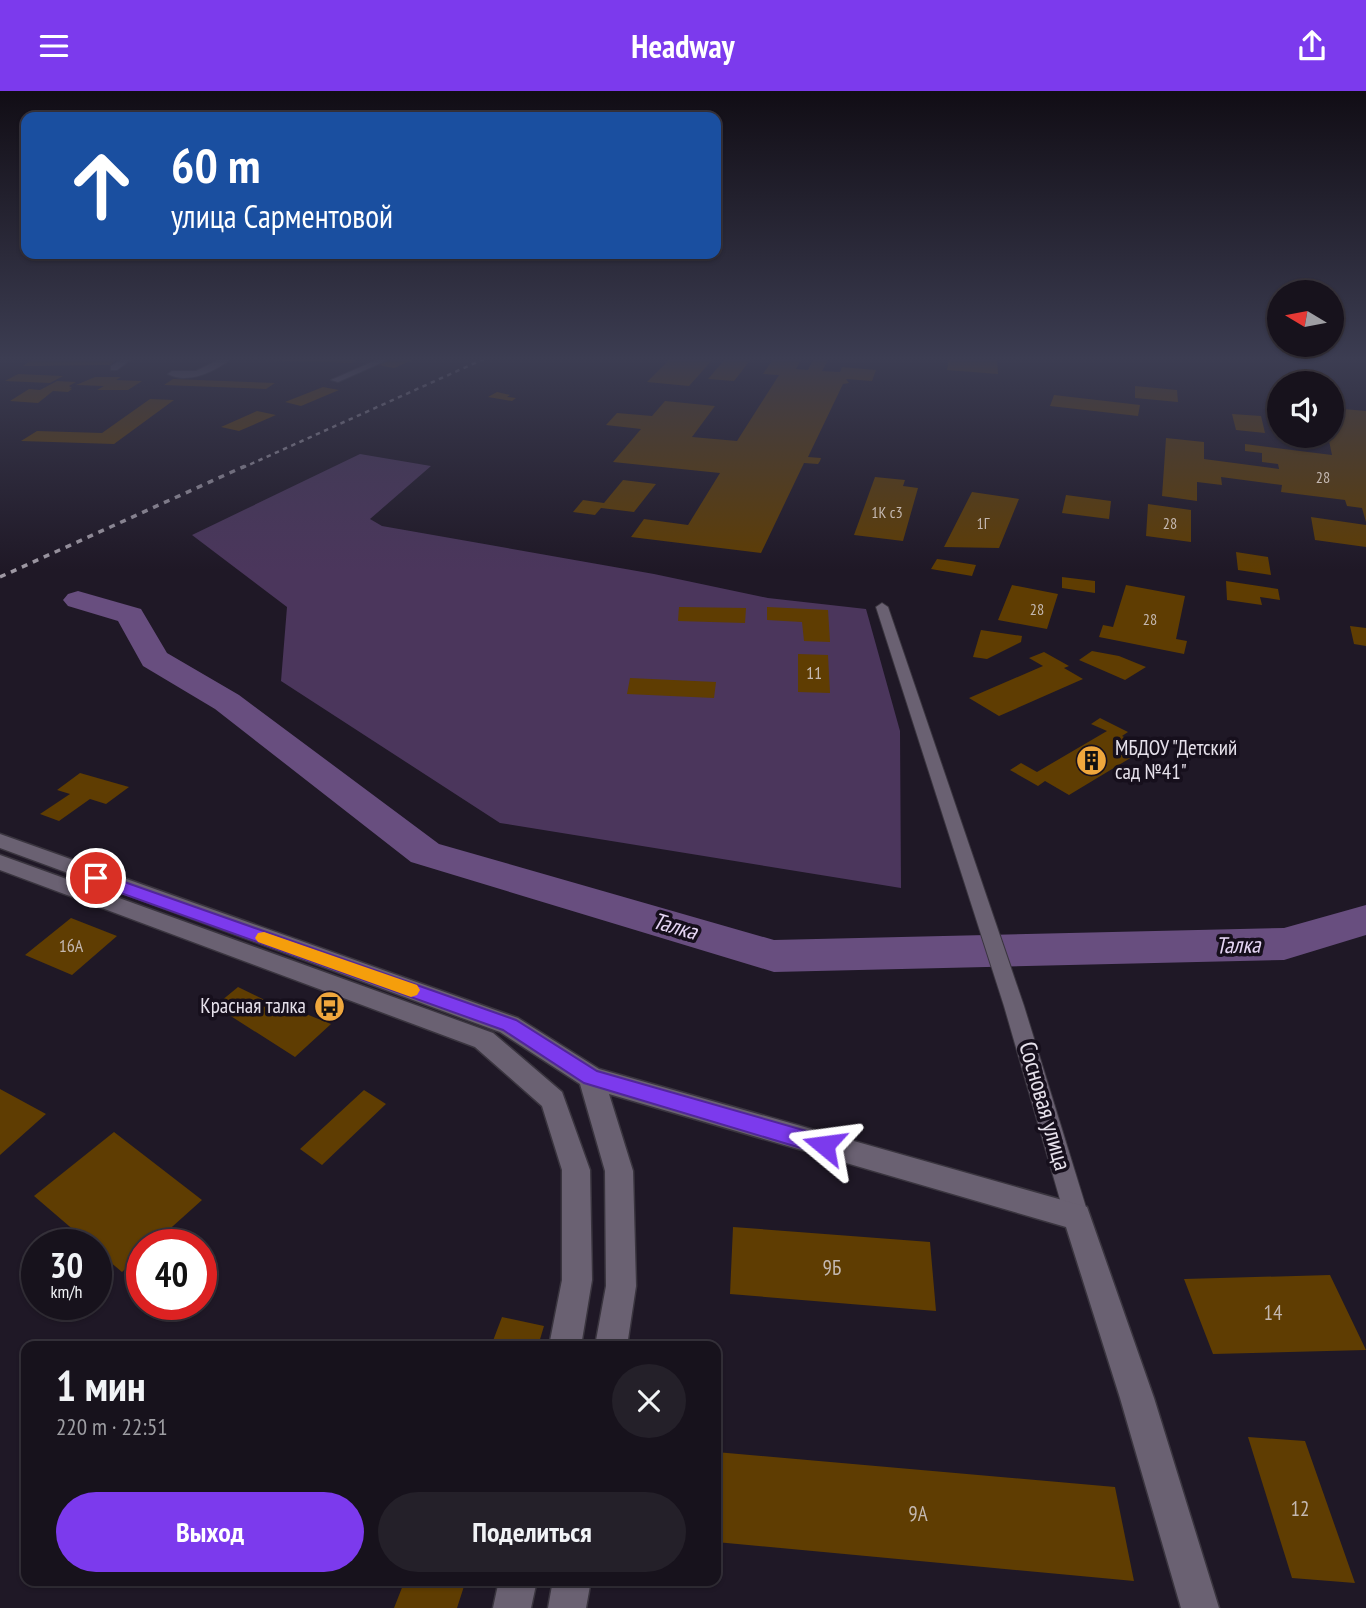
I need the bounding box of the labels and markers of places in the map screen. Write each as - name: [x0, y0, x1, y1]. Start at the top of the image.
- place label: МБДОУ "Детский сад №41": [1115, 734, 1237, 785]
- building icon: МБДОУ "Детский сад №41": [1075, 743, 1109, 777]
- pin: [66, 848, 126, 908]
- bus stop icon: Красная талка: [312, 989, 346, 1023]
- place label: Красная талка: [200, 992, 306, 1019]

